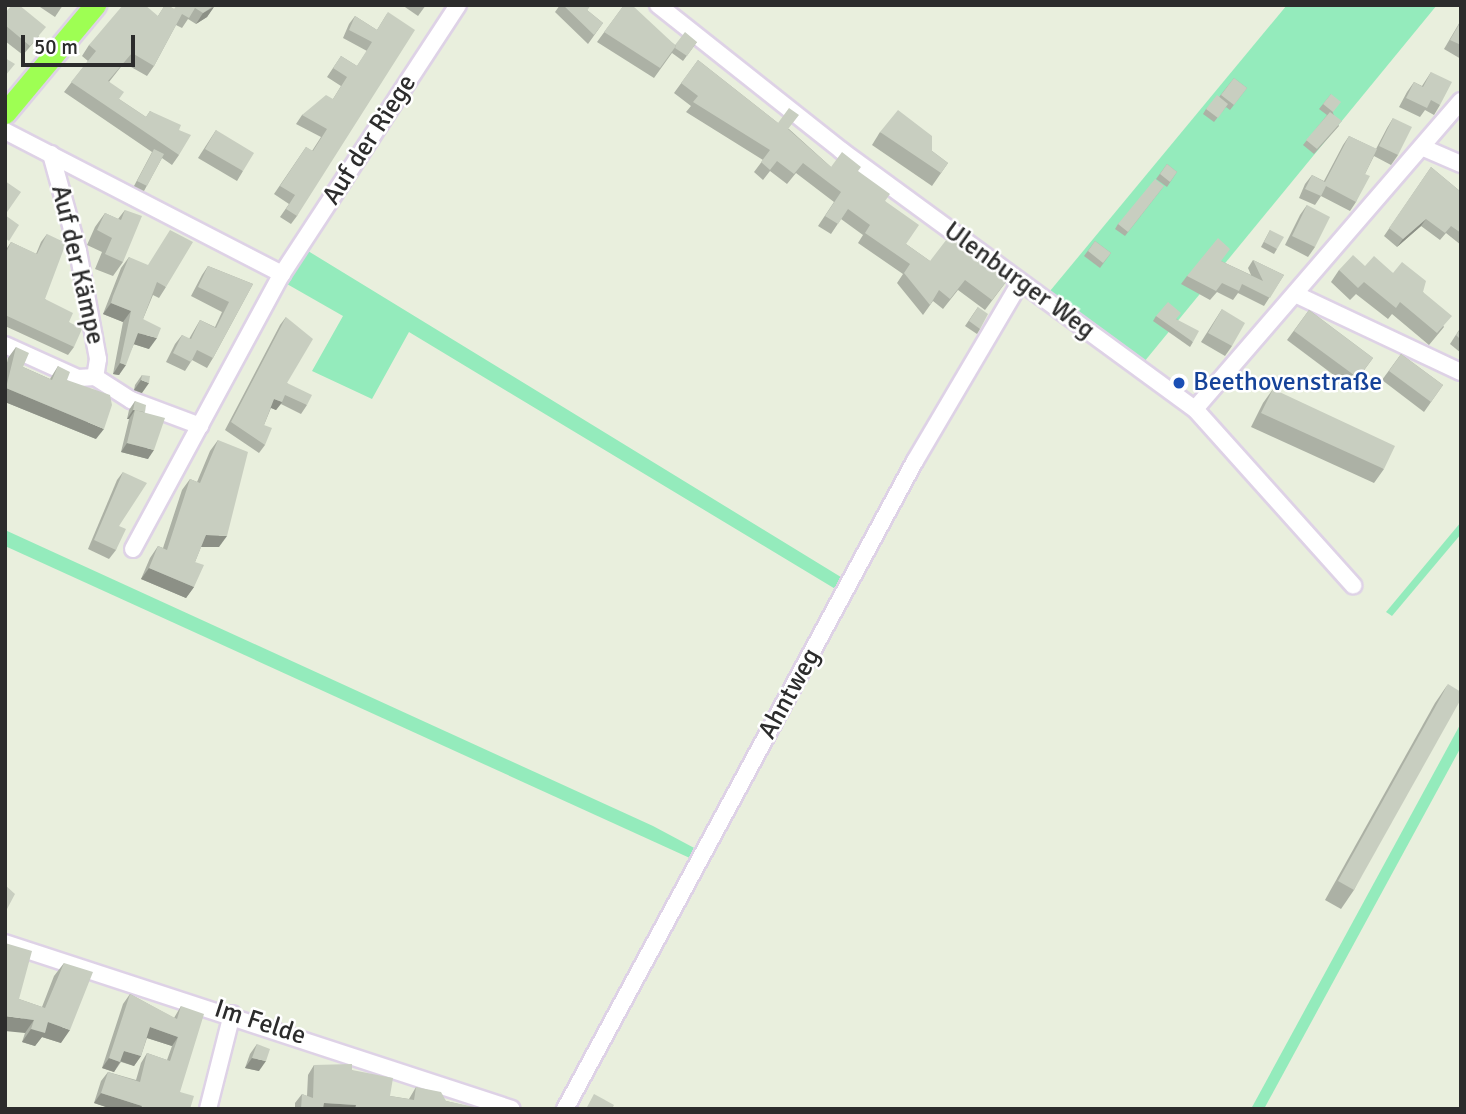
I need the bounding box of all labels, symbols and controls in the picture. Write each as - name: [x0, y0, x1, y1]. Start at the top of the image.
- scale bar: [24, 21, 138, 65]
- text: 50 m: [34, 34, 78, 60]
- street label: Auf der Riege: [316, 69, 424, 211]
- street label: Auf der Kämpe: [44, 182, 110, 348]
- street label: Ulenburger Weg: [937, 216, 1101, 346]
- place label: Beethovenstraße: [1193, 367, 1382, 399]
- marker: Beethovenstraße: [1171, 375, 1187, 391]
- street label: Ahntweg: [752, 643, 828, 745]
- street label: Im Felde: [210, 994, 310, 1052]

